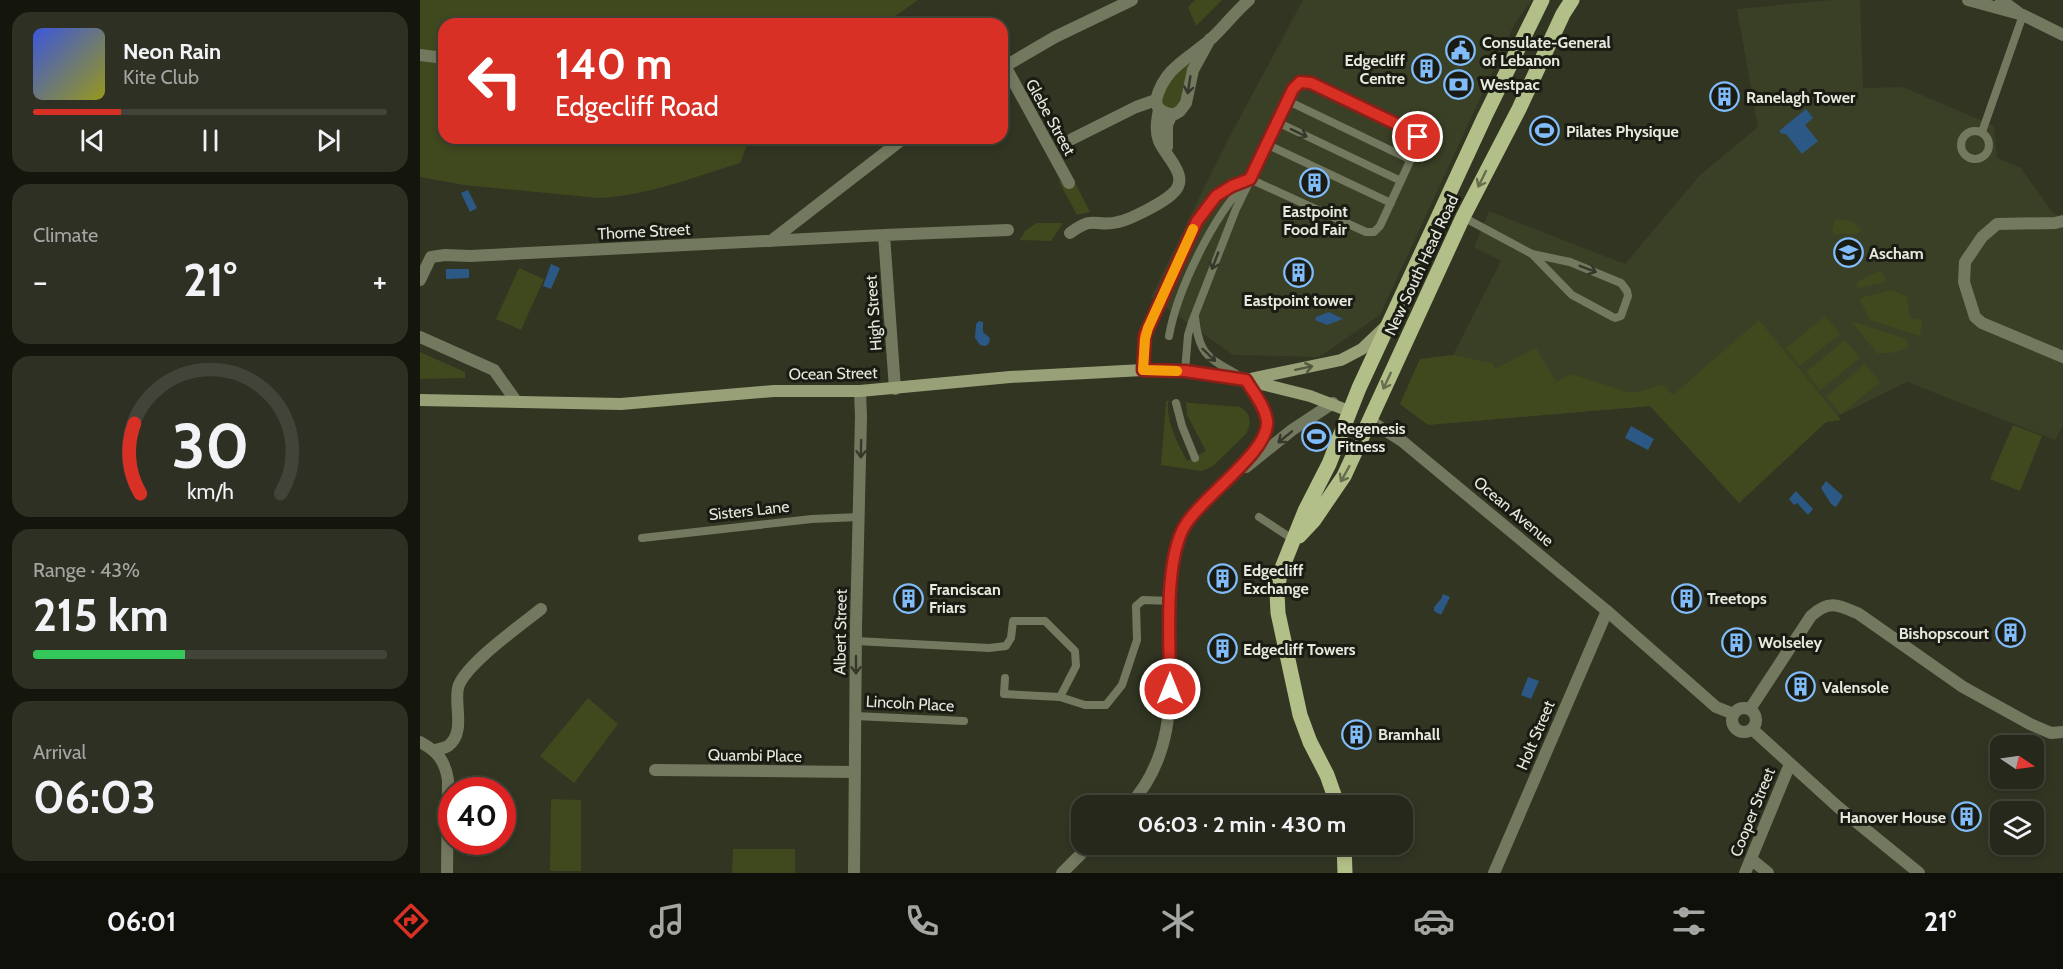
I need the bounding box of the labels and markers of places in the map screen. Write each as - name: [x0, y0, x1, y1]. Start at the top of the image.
- place label: Consulate-General of Lebanon: [1482, 33, 1611, 70]
- public building icon: Consulate-General of Lebanon: [1445, 35, 1477, 67]
- place label: Edgecliff Centre: [1345, 51, 1406, 88]
- building icon: Edgecliff Centre: [1410, 53, 1442, 85]
- bank icon: Westpac: [1443, 68, 1475, 100]
- place label: Westpac: [1480, 75, 1540, 94]
- building icon: Ranelagh Tower: [1709, 81, 1741, 113]
- place label: Ranelagh Tower: [1746, 88, 1856, 107]
- pin: [1392, 111, 1443, 162]
- sports icon: Pilates Physique: [1529, 115, 1561, 147]
- place label: Pilates Physique: [1566, 122, 1679, 141]
- building icon: Eastpoint Food Fair: [1299, 167, 1331, 199]
- place label: Eastpoint Food Fair: [1282, 202, 1348, 239]
- school or university icon: Ascham: [1832, 237, 1864, 269]
- place label: Ascham: [1869, 244, 1924, 263]
- building icon: Eastpoint tower: [1282, 256, 1314, 288]
- place label: Eastpoint tower: [1244, 291, 1353, 310]
- place label: Regenesis Fitness: [1337, 419, 1406, 456]
- sports icon: Regenesis Fitness: [1300, 421, 1332, 453]
- place label: Edgecliff Exchange: [1243, 561, 1309, 598]
- building icon: Edgecliff Exchange: [1206, 563, 1238, 595]
- place label: Franciscan Friars: [929, 580, 1001, 617]
- building icon: Franciscan Friars: [892, 582, 924, 614]
- building icon: Treetops: [1670, 582, 1702, 614]
- place label: Treetops: [1707, 589, 1767, 608]
- building icon: Bishopscourt: [1994, 617, 2026, 649]
- place label: Bishopscourt: [1899, 624, 1989, 643]
- building icon: Wolseley: [1721, 626, 1753, 658]
- building icon: Edgecliff Towers: [1206, 633, 1238, 665]
- place label: Wolseley: [1758, 633, 1822, 652]
- place label: Edgecliff Towers: [1243, 640, 1356, 659]
- building icon: Valensole: [1785, 671, 1817, 703]
- place label: Valensole: [1822, 678, 1889, 697]
- building icon: Bramhall: [1341, 718, 1373, 750]
- place label: Bramhall: [1378, 725, 1440, 744]
- building icon: Hanover House: [1951, 801, 1983, 833]
- place label: Hanover House: [1839, 808, 1946, 827]

